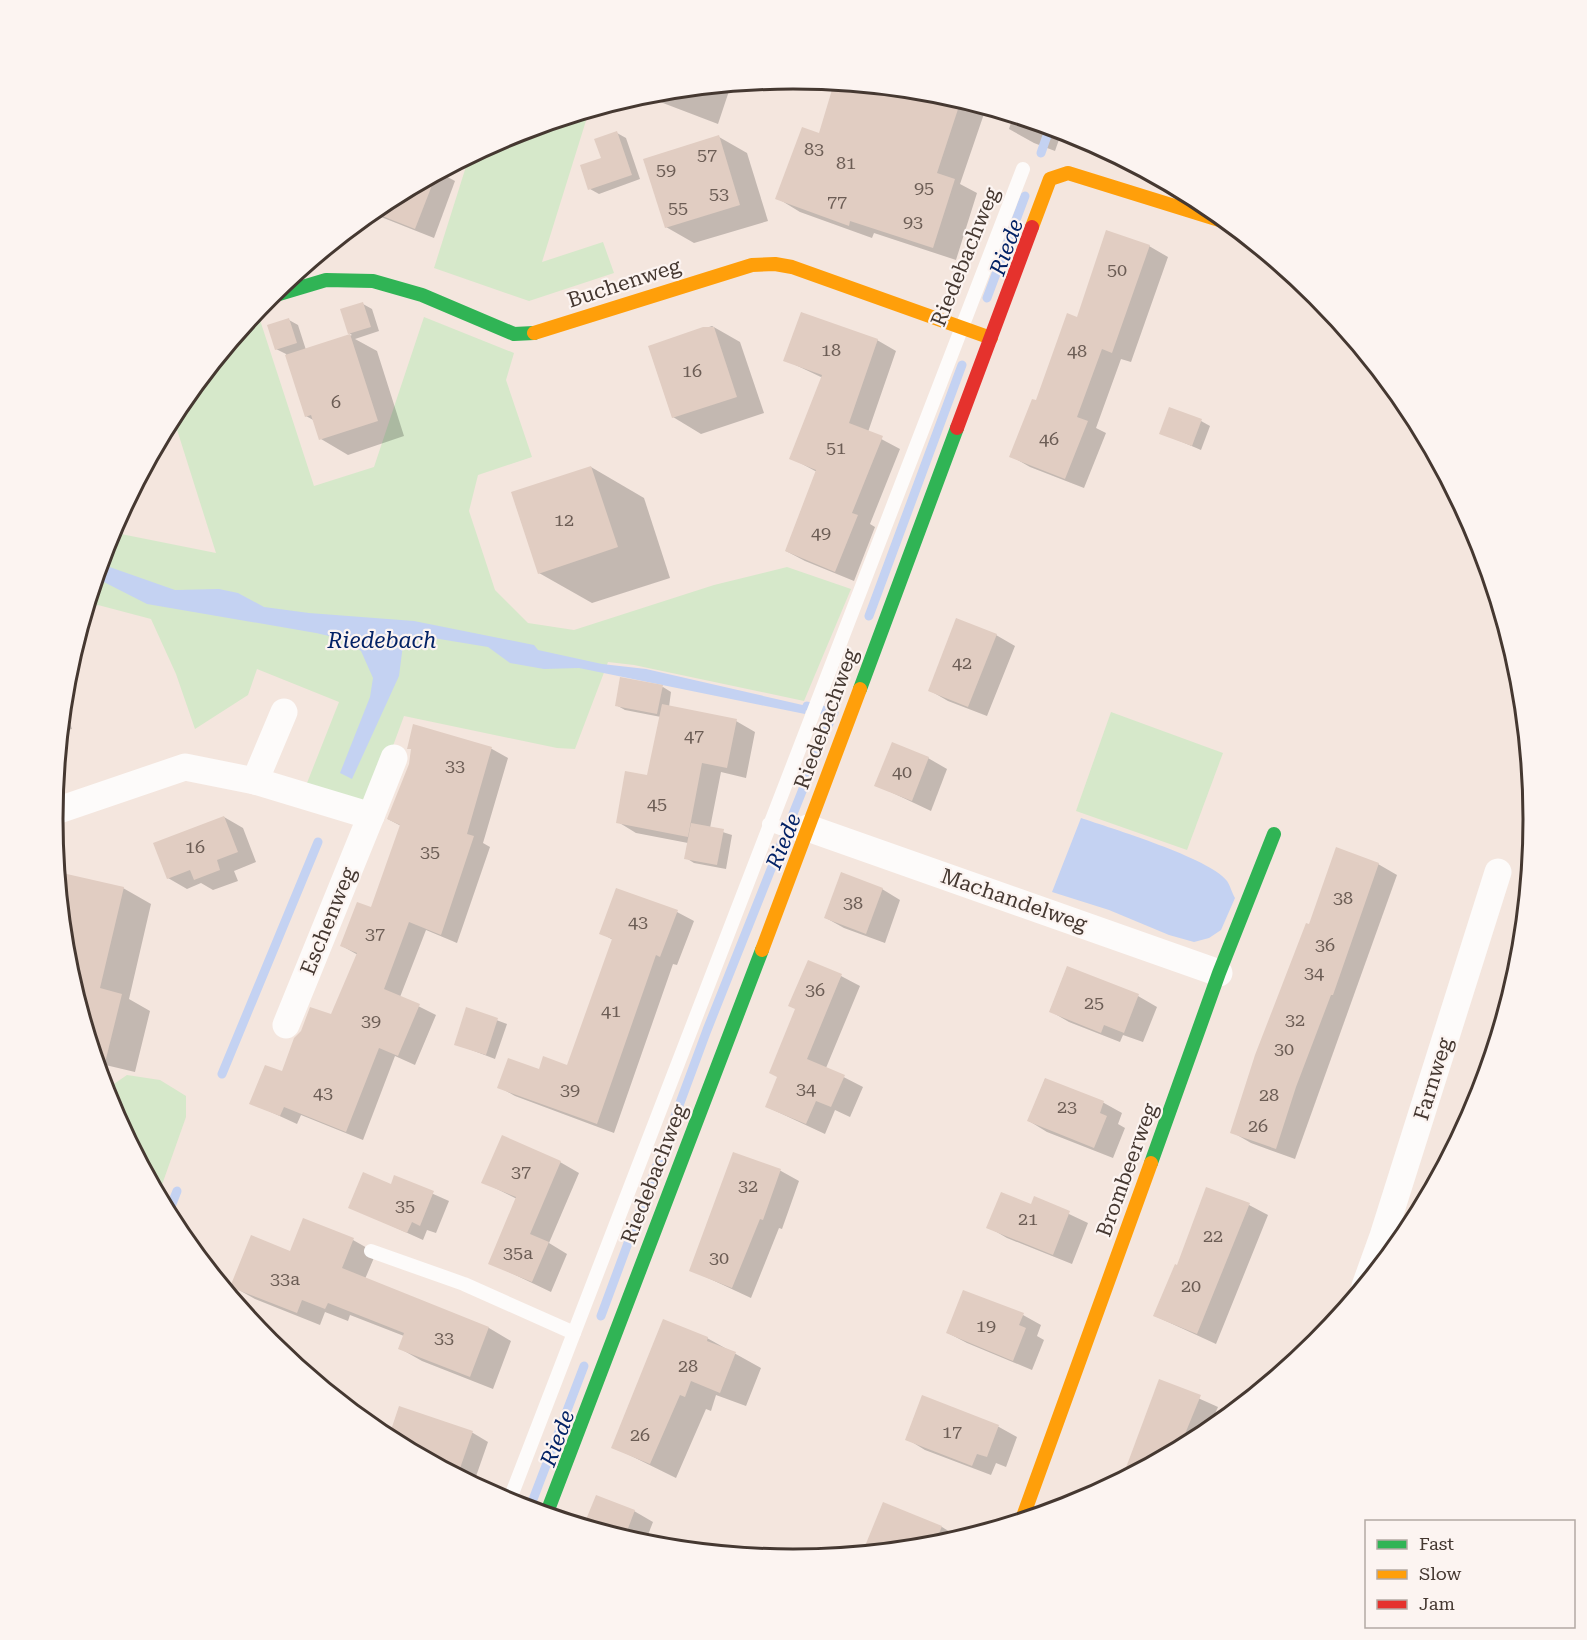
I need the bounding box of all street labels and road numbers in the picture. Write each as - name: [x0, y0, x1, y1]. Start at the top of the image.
- street label: Riedebachweg: [926, 184, 1004, 330]
- street label: Buchenweg: [564, 253, 684, 313]
- street label: Riedebachweg: [789, 645, 863, 792]
- street label: Eschenweg: [296, 864, 361, 978]
- street label: Machandelweg: [938, 864, 1090, 936]
- street label: Farnweg: [1409, 1035, 1457, 1123]
- street label: Brombeerweg: [1092, 1100, 1162, 1240]
- street label: Riedebachweg: [616, 1101, 692, 1247]

